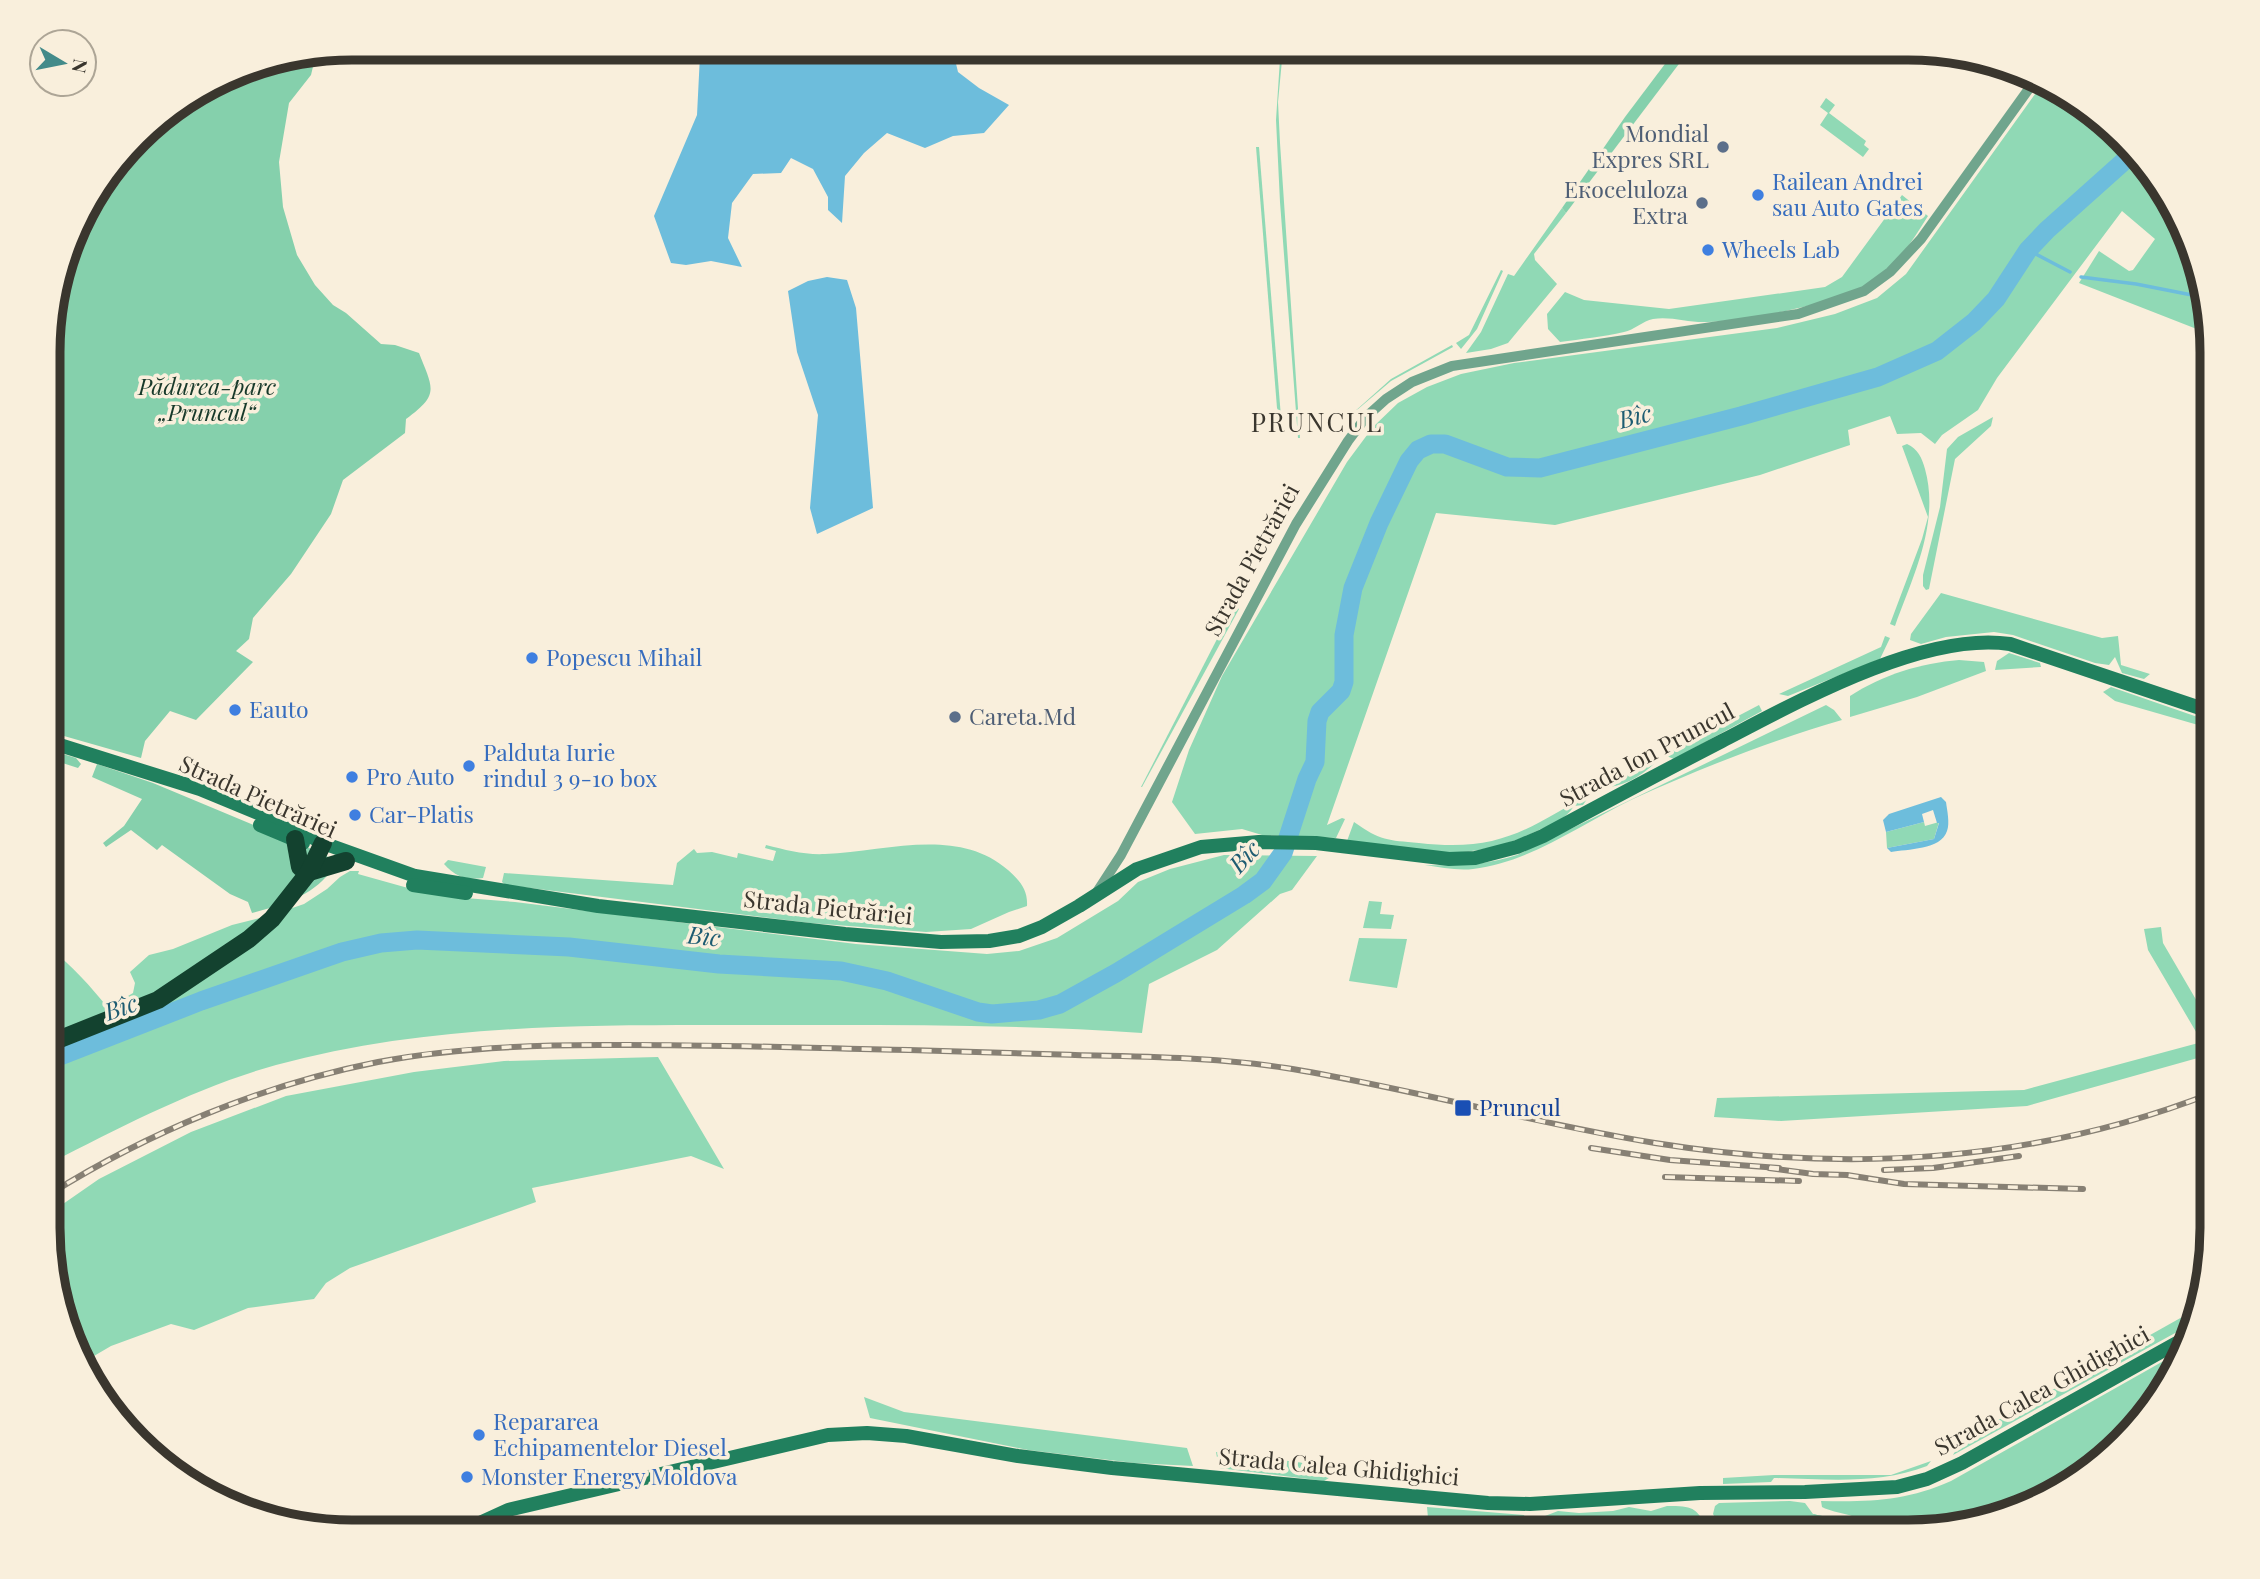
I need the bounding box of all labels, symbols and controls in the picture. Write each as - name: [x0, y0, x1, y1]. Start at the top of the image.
- north arrow: [28, 28, 98, 98]
- text: N: [67, 57, 95, 75]
- place label: Mondial Expres SRL: [1591, 117, 1709, 174]
- marker: Mondial Expres SRL: [1715, 139, 1731, 155]
- place label: Railean Andrei sau Auto Gates: [1772, 165, 1923, 222]
- place label: Eкoceluloza Extra: [1564, 173, 1689, 230]
- marker: Railean Andrei sau Auto Gates: [1750, 187, 1766, 203]
- marker: Eкoceluloza Extra: [1694, 195, 1710, 211]
- place label: Wheels Lab: [1721, 233, 1840, 264]
- marker: Wheels Lab: [1700, 242, 1716, 258]
- park label: Pădurea-parc „Pruncul“: [137, 370, 276, 427]
- water label: Bîc: [1614, 395, 1655, 435]
- district label: PRUNCUL: [1251, 404, 1383, 439]
- street label: Strada Pietrăriei: [1196, 477, 1305, 641]
- place label: Popescu Mihail: [546, 641, 703, 672]
- marker: Popescu Mihail: [524, 650, 540, 666]
- place label: Eauto: [249, 693, 309, 724]
- street label: Strada Ion Pruncul: [1553, 694, 1740, 813]
- place label: Careta.Md: [969, 700, 1076, 731]
- marker: Eauto: [227, 702, 243, 718]
- marker: Careta.Md: [947, 709, 963, 725]
- place label: Palduta Iurie rindul 3 9-10 box: [483, 736, 657, 793]
- street label: Strada Pietrăriei: [175, 747, 343, 844]
- marker: Palduta Iurie rindul 3 9-10 box: [461, 758, 477, 774]
- place label: Pro Auto: [366, 760, 455, 791]
- marker: Pro Auto: [344, 769, 360, 785]
- place label: Car-Platis: [369, 798, 474, 829]
- marker: Car-Platis: [347, 807, 363, 823]
- water label: Bîc: [1220, 832, 1267, 879]
- street label: Strada Pietrăriei: [742, 882, 914, 931]
- water label: Bîc: [685, 917, 723, 953]
- water label: Bîc: [98, 985, 142, 1027]
- place label: Pruncul: [1479, 1091, 1561, 1122]
- marker: Pruncul: [1453, 1098, 1473, 1118]
- street label: Strada Calea Ghidighici: [1928, 1317, 2155, 1462]
- place label: Repararea Echipamentelor Diesel: [493, 1405, 727, 1462]
- marker: Repararea Echipamentelor Diesel: [471, 1427, 487, 1443]
- street label: Strada Calea Ghidighici: [1218, 1440, 1461, 1491]
- place label: Monster Energy Moldova: [481, 1460, 738, 1491]
- marker: Monster Energy Moldova: [459, 1469, 475, 1485]

